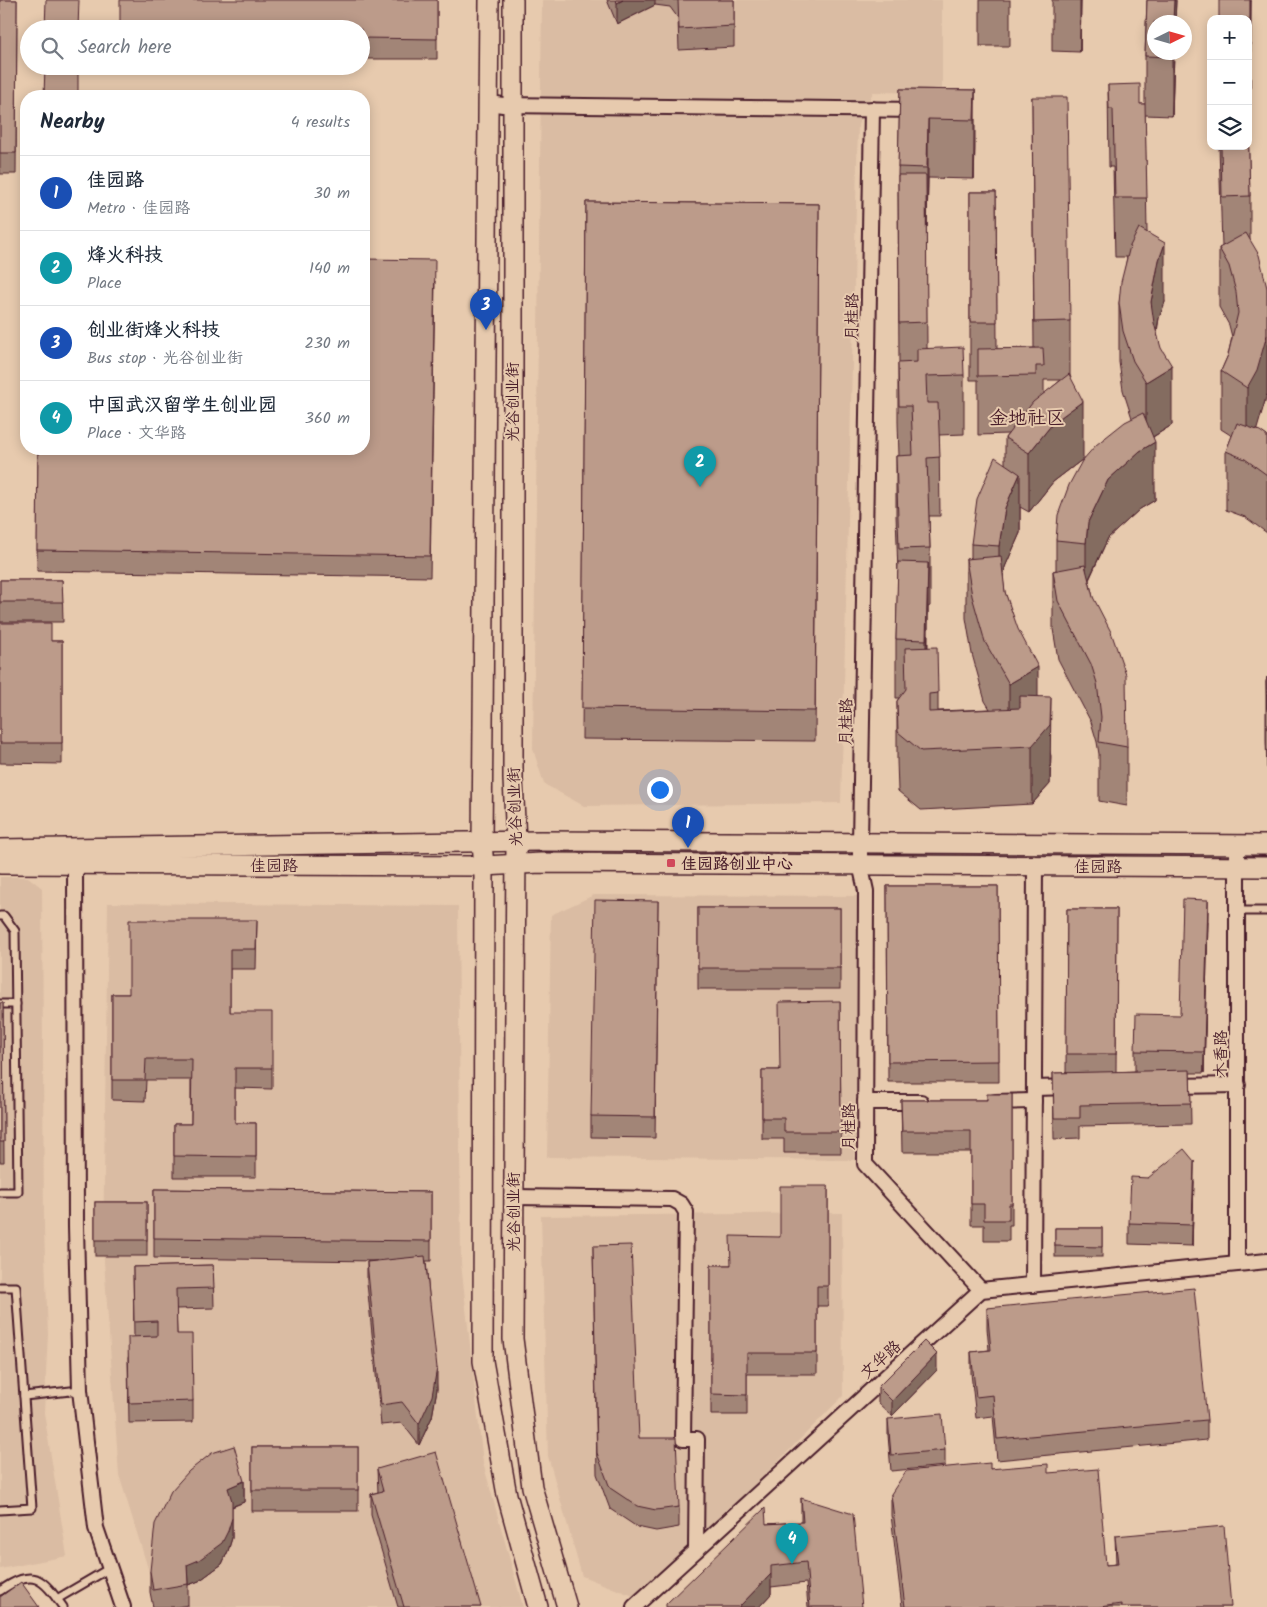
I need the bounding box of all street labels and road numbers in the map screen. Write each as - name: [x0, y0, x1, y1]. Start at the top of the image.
- street label: 月桂路: [840, 293, 865, 341]
- street label: 光谷创业街: [501, 362, 526, 442]
- street label: 月桂路: [834, 698, 859, 746]
- street label: 光谷创业街: [502, 767, 529, 847]
- street label: 佳园路: [250, 854, 298, 879]
- street label: 佳园路: [1074, 855, 1122, 880]
- street label: 木香路: [1209, 1030, 1234, 1078]
- street label: 月桂路: [837, 1103, 862, 1151]
- street label: 光谷创业街: [502, 1172, 527, 1252]
- street label: 文华路: [855, 1335, 907, 1385]

